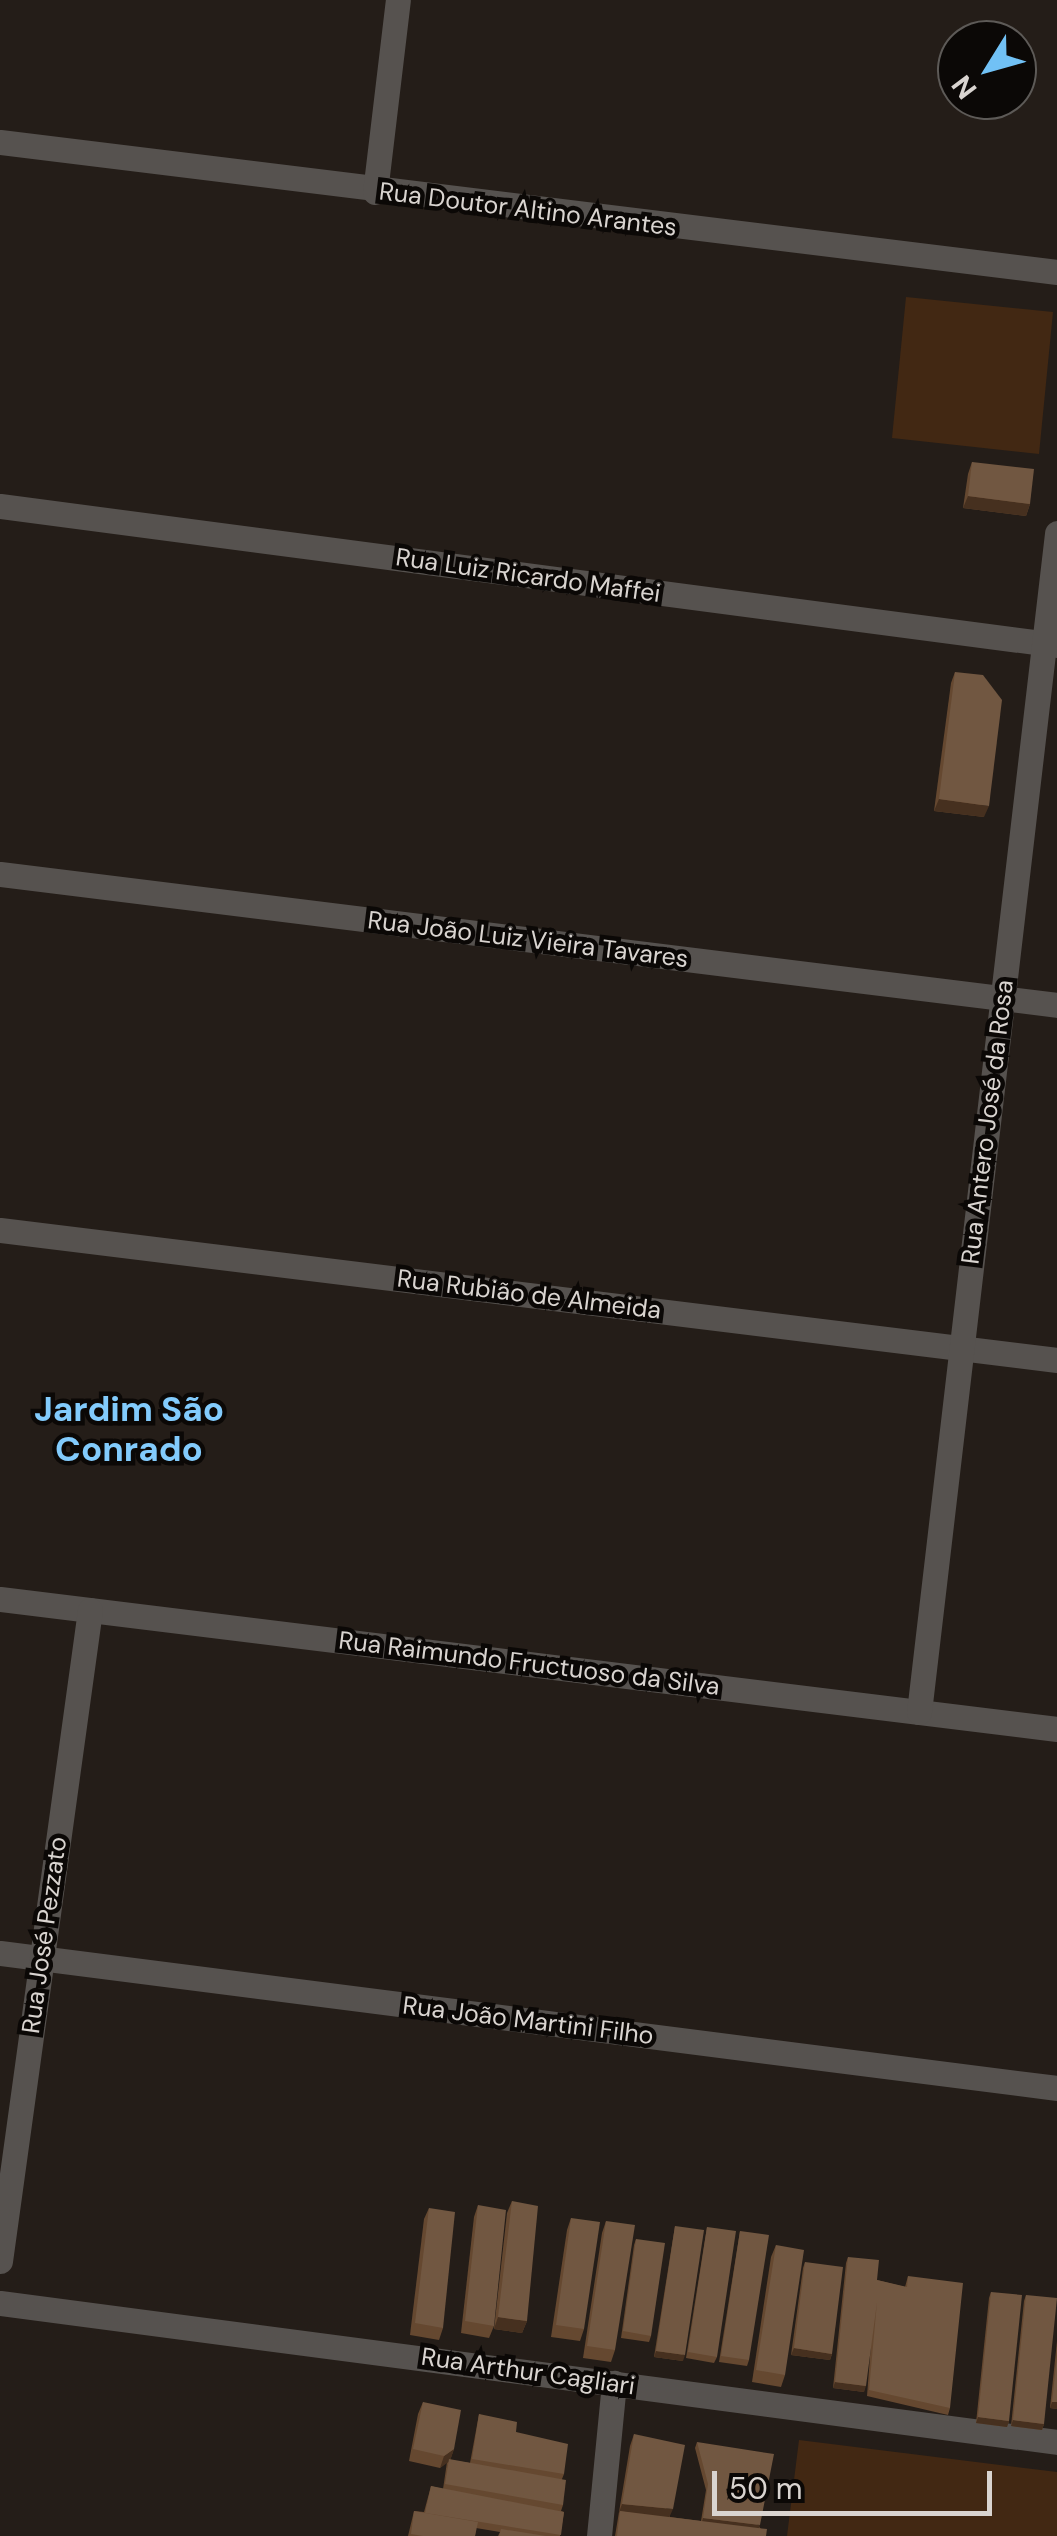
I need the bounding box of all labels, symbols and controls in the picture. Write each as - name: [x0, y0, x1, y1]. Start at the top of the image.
- north arrow: [937, 20, 1037, 120]
- text: N: [943, 68, 985, 106]
- street label: Rua Doutor Altino Arantes: [377, 177, 679, 243]
- street label: Rua Luiz Ricardo Maffei: [394, 543, 662, 609]
- street label: Rua João Luiz Vieira Tavares: [366, 905, 690, 975]
- street label: Rua Antero José da Rosa: [956, 978, 1020, 1266]
- street label: Rua Rubião de Almeida: [395, 1264, 663, 1326]
- district label: Jardim São Conrado: [34, 1388, 224, 1470]
- street label: Rua Raimundo Fructuoso da Silva: [337, 1626, 721, 1702]
- street label: Rua José Pezzato: [16, 1835, 74, 2035]
- street label: Rua João Martini Filho: [401, 1991, 655, 2051]
- street label: Rua Arthur Cagliari: [419, 2342, 637, 2402]
- scale bar: [717, 2451, 997, 2513]
- text: 50 m: [729, 2469, 803, 2508]

